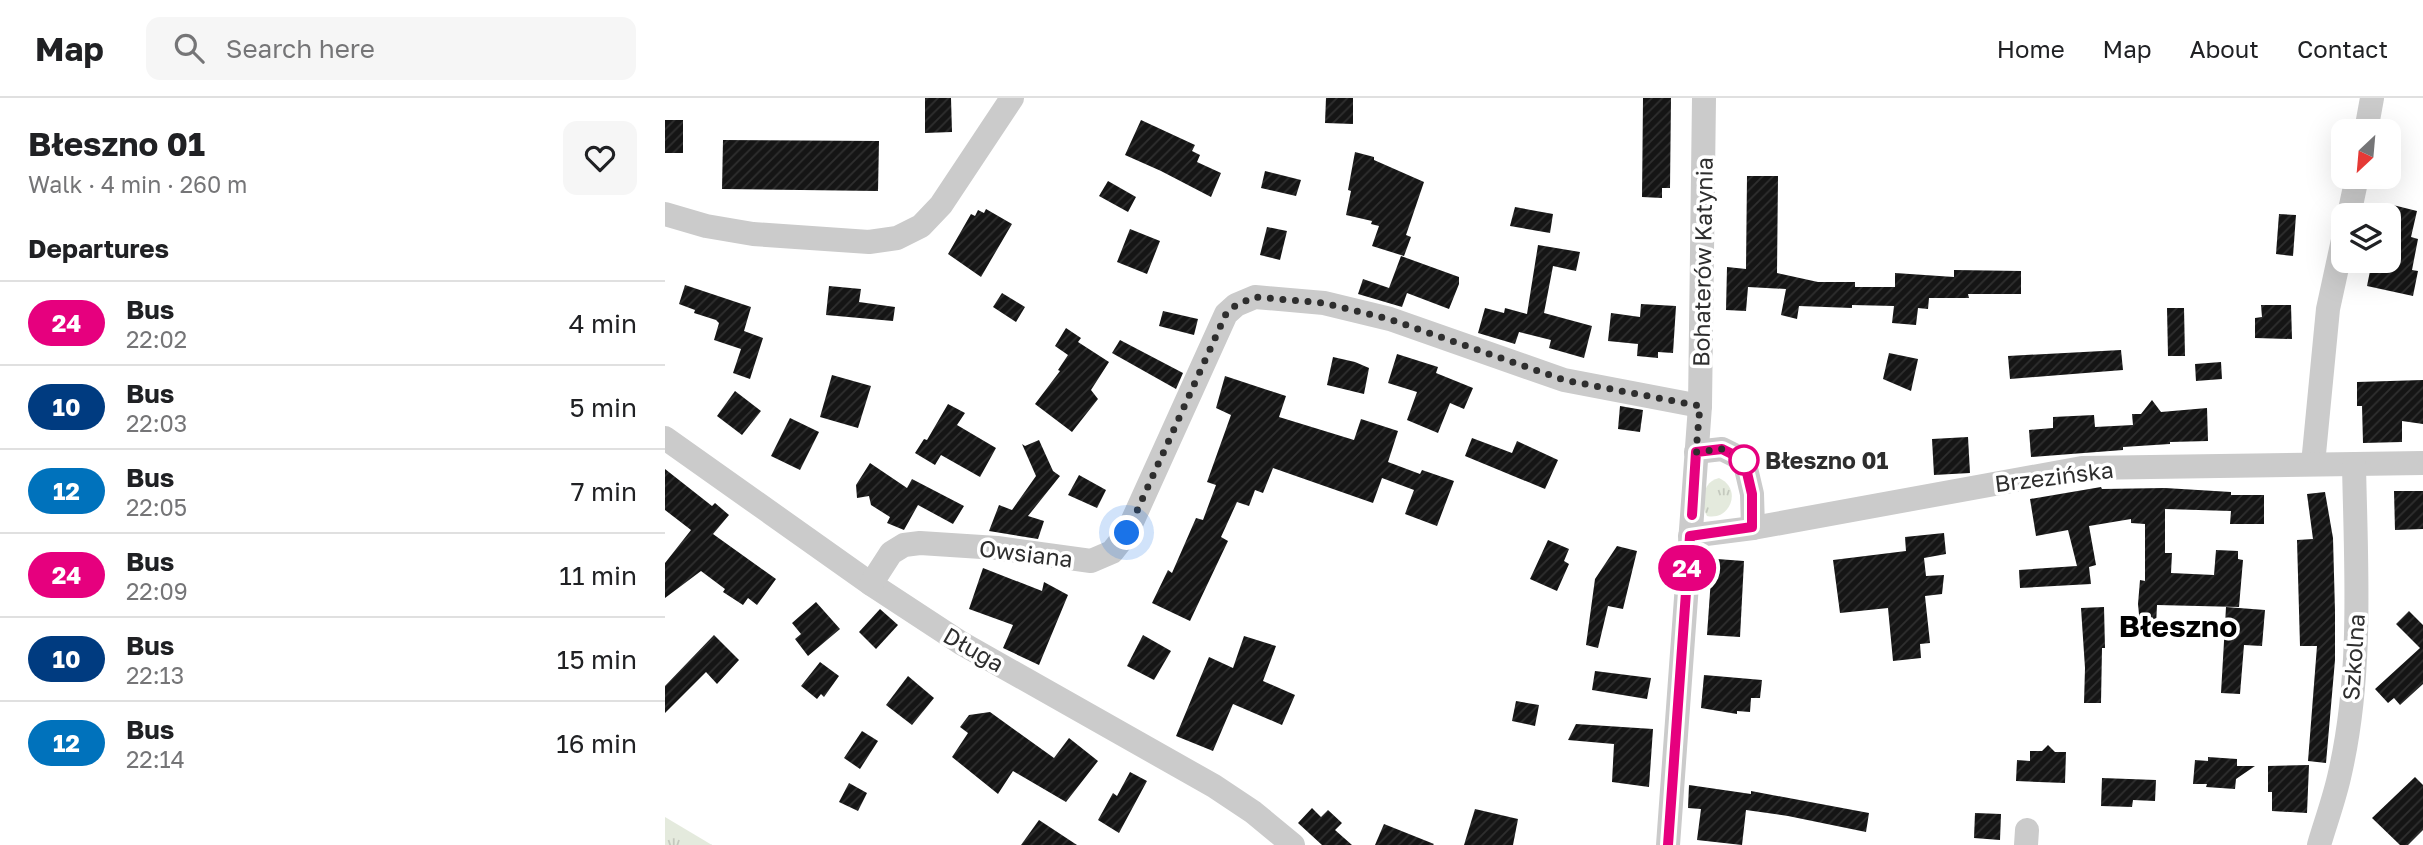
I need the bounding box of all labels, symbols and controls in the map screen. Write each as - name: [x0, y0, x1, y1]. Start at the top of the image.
- search box: [146, 17, 636, 80]
- text: Map: [35, 29, 104, 68]
- icon: search: [170, 29, 208, 67]
- text: Search here: [226, 33, 375, 64]
- text: Home: [1997, 34, 2065, 63]
- text: Map: [2103, 34, 2152, 63]
- text: About: [2190, 34, 2259, 63]
- text: Contact: [2297, 34, 2388, 63]
- north arrow: [2331, 119, 2401, 189]
- map controls: [2331, 119, 2401, 273]
- button: heart: [563, 121, 637, 195]
- text: Błeszno 01: [28, 124, 205, 163]
- street label: Bohaterów Katynia: [1686, 157, 1718, 367]
- text: Walk · 4 min · 260 m: [28, 170, 247, 198]
- button: layers: [2331, 203, 2401, 273]
- text: Departures: [28, 233, 169, 264]
- text: Bus: [126, 294, 174, 325]
- text: 24: [52, 308, 81, 337]
- text: 4 min: [569, 308, 637, 339]
- text: 22:02: [126, 325, 187, 353]
- text: Bus: [126, 378, 174, 409]
- text: 10: [53, 392, 80, 421]
- text: 5 min: [569, 392, 637, 423]
- text: 22:03: [126, 409, 187, 437]
- marker: Błeszno 01: [1729, 445, 1759, 475]
- place label: Błeszno 01: [1765, 446, 1888, 474]
- street label: Brzezińska: [1993, 455, 2115, 497]
- text: Bus: [126, 462, 174, 493]
- text: 12: [53, 476, 80, 505]
- text: 7 min: [571, 476, 637, 507]
- text: 22:05: [126, 493, 187, 521]
- your location: [1109, 515, 1144, 550]
- street label: Owsiana: [978, 533, 1074, 573]
- line badge: 24: [1655, 545, 1719, 591]
- text: Bus: [126, 546, 174, 577]
- text: 24: [1672, 553, 1702, 582]
- text: 24: [52, 560, 81, 589]
- text: 11 min: [559, 560, 637, 591]
- text: 22:09: [126, 577, 188, 605]
- district label: Błeszno: [2119, 608, 2237, 644]
- street label: Szkolna: [2336, 613, 2370, 701]
- street label: Długa: [939, 621, 1009, 677]
- text: Bus: [126, 630, 174, 661]
- text: 10: [53, 644, 80, 673]
- text: 15 min: [557, 644, 637, 675]
- text: 22:13: [126, 661, 184, 689]
- text: Bus: [126, 714, 174, 745]
- text: 12: [53, 728, 80, 757]
- text: 16 min: [556, 728, 637, 759]
- text: 22:14: [126, 745, 185, 773]

